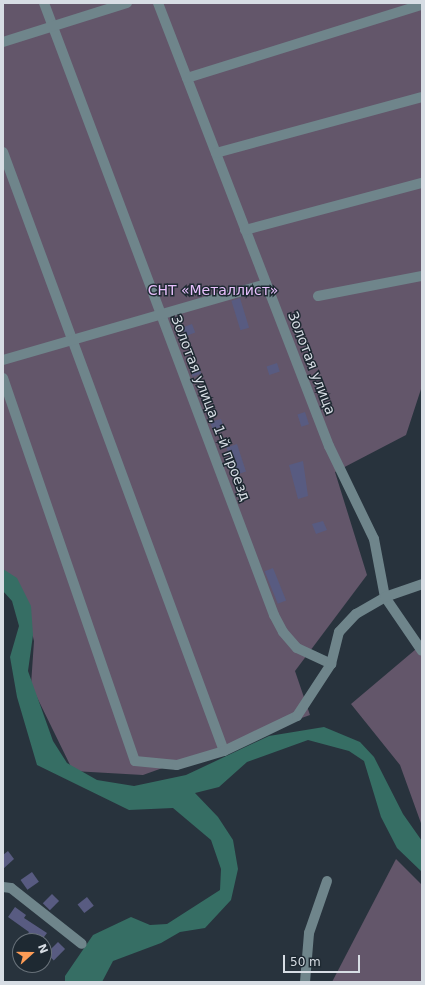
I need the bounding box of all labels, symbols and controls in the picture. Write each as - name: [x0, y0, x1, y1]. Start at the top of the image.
- park label: СНТ «Металлист»: [148, 282, 278, 298]
- street label: Золотая улица: [285, 309, 339, 417]
- street label: Золотая улица, 1-й проезд: [168, 313, 254, 503]
- north arrow: [12, 933, 52, 973]
- text: N: [35, 942, 50, 956]
- scale bar: [285, 947, 362, 973]
- text: 50 m: [290, 955, 321, 969]

